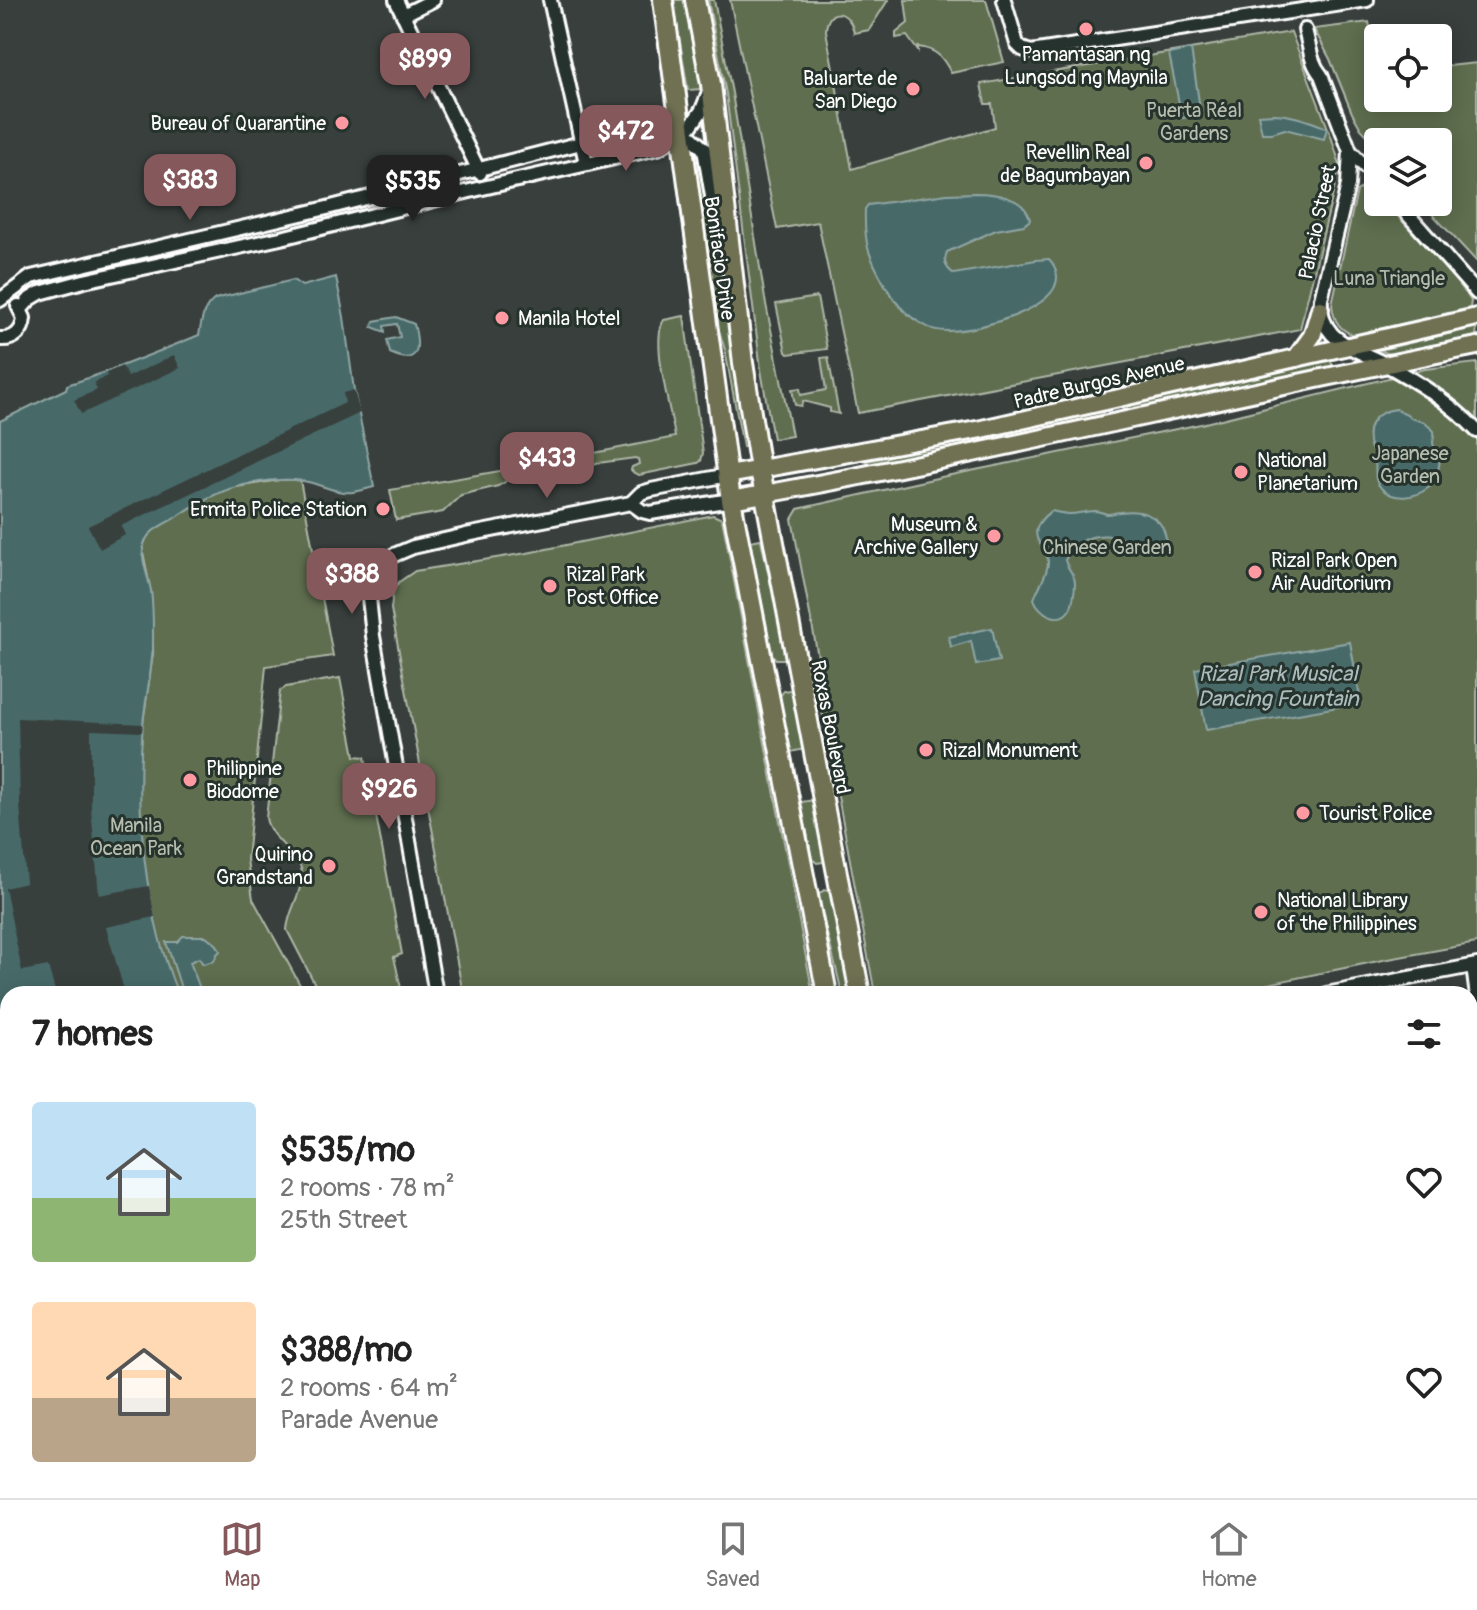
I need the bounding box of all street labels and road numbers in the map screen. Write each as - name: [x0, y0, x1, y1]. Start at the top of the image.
- street label: Palacio Street: [1293, 162, 1342, 282]
- street label: Bonifacio Drive: [698, 195, 741, 322]
- street label: Padre Burgos Avenue: [1011, 351, 1187, 414]
- street label: Roxas Boulevard: [805, 658, 856, 796]

